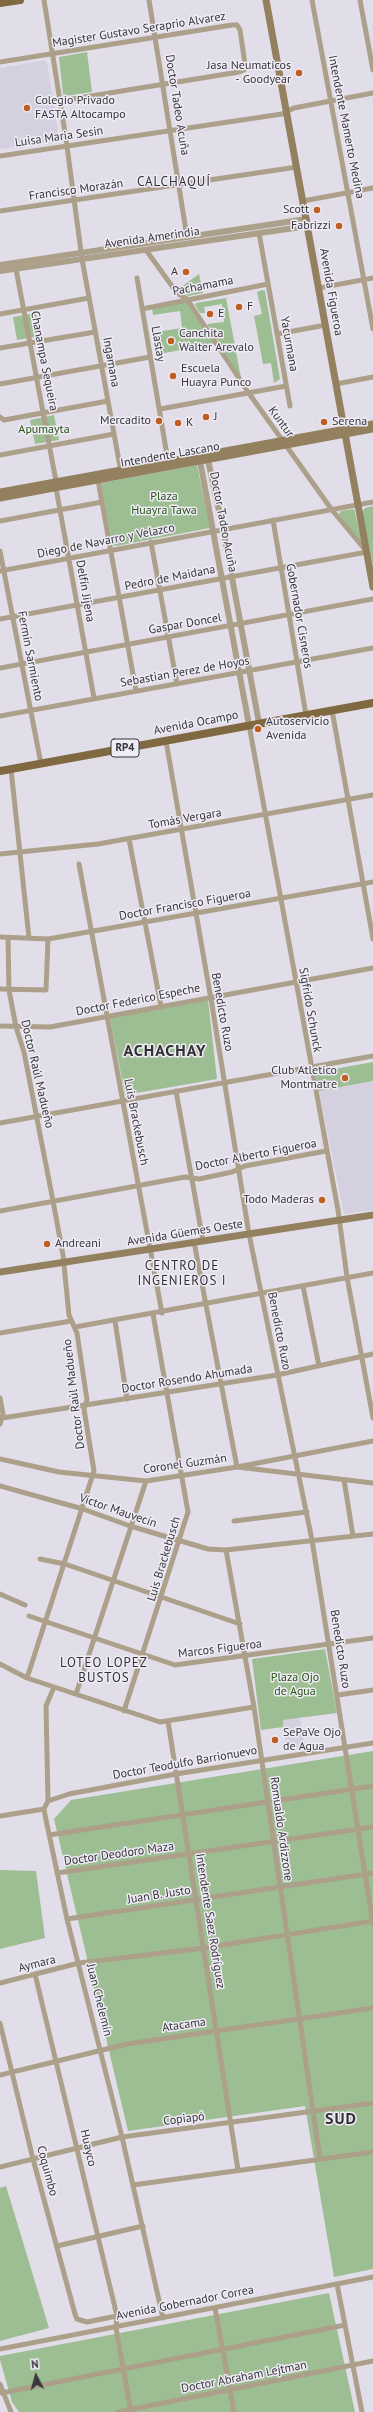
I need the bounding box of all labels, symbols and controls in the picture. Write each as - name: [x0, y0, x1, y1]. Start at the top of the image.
- street label: Magister Gustavo Seraprio Alvarez: [51, 9, 227, 51]
- street label: Doctor Tadeo Acuña: [162, 53, 192, 157]
- street label: Intendente Mamerto Medina: [325, 54, 367, 200]
- place label: Jasa Neumaticos - Goodyear: [207, 59, 291, 87]
- marker: Jasa Neumaticos - Goodyear: [294, 68, 304, 78]
- place label: Colegio Privado FASTA Altocampo: [35, 94, 126, 122]
- marker: Colegio Privado FASTA Altocampo: [22, 103, 32, 113]
- street label: Luisa Maria Sesin: [14, 124, 104, 150]
- district label: CALCHAQUÍ: [137, 174, 211, 190]
- street label: Francisco Morazán: [28, 176, 124, 204]
- place label: Scott: [283, 203, 309, 217]
- marker: Scott: [312, 205, 322, 215]
- place label: Fabrizzi: [291, 219, 331, 233]
- marker: Fabrizzi: [334, 221, 344, 231]
- street label: Avenida Amerindia: [103, 224, 201, 252]
- street label: Avenida Figueroa: [316, 247, 346, 337]
- place label: A: [171, 265, 178, 279]
- marker: A: [181, 267, 191, 277]
- street label: Pachamama: [171, 273, 235, 299]
- place label: F: [247, 300, 253, 314]
- marker: F: [234, 302, 244, 312]
- place label: E: [218, 307, 224, 321]
- marker: E: [205, 309, 215, 319]
- street label: Chanampa Sequeira: [27, 310, 61, 412]
- street label: Yacurmana: [277, 315, 301, 373]
- street label: Llastay: [148, 325, 168, 363]
- place label: Canchita Walter Arevalo: [179, 327, 254, 355]
- street label: Ingamana: [100, 336, 122, 388]
- marker: Canchita Walter Arevalo: [166, 336, 176, 346]
- place label: Escuela Huayra Punco: [181, 362, 251, 390]
- marker: Escuela Huayra Punco: [168, 371, 178, 381]
- street label: Kuntur: [265, 404, 297, 440]
- place label: J: [214, 410, 217, 424]
- marker: J: [201, 412, 211, 422]
- place label: Mercadito: [100, 414, 151, 428]
- place label: Serena: [332, 415, 367, 429]
- marker: Mercadito: [154, 416, 164, 426]
- place label: K: [186, 416, 193, 430]
- marker: Serena: [319, 417, 329, 427]
- marker: K: [173, 418, 183, 428]
- park label: Apumayta: [18, 423, 70, 437]
- street label: Intendente Lascano: [119, 439, 221, 471]
- street label: Doctor Tadeo Acuña: [206, 471, 240, 573]
- park label: Plaza Huayra Tawa: [131, 490, 197, 518]
- street label: Diego de Navarro y Velazco: [36, 521, 176, 561]
- street label: Delfín Jijena: [72, 559, 98, 623]
- street label: Pedro de Maidana: [124, 562, 216, 594]
- street label: Gobernador Cisneros: [283, 562, 315, 670]
- street label: Fermin Sarmiento: [14, 610, 46, 702]
- street label: Gaspar Doncel: [147, 611, 223, 637]
- street label: Sebastian Perez de Hoyos: [119, 654, 251, 690]
- street label: Avenida Ocampo: [152, 708, 240, 738]
- place label: Autoservicio Avenida: [266, 715, 329, 743]
- marker: Autoservicio Avenida: [253, 724, 263, 734]
- road number: RP4: [111, 739, 139, 757]
- street label: Tomás Vergara: [147, 805, 223, 833]
- street label: Doctor Francisco Figueroa: [118, 886, 252, 924]
- street label: Sigfrido Schunck: [295, 967, 325, 1053]
- street label: Benedicto Ruzo: [208, 972, 236, 1052]
- street label: Doctor Federico Espeche: [75, 981, 201, 1019]
- street label: Doctor Raúl Madueño: [18, 1018, 56, 1130]
- district label: ACHACHAY: [124, 1041, 206, 1061]
- place label: Club Atletico Montmatre: [271, 1064, 337, 1092]
- marker: Club Atletico Montmatre: [340, 1073, 350, 1083]
- street label: Luis Brackebusch: [121, 1077, 151, 1167]
- street label: Doctor Alberto Figueroa: [194, 1136, 318, 1174]
- place label: Todo Maderas: [243, 1193, 314, 1207]
- marker: Todo Maderas: [317, 1195, 327, 1205]
- street label: Avenida Güemes Oeste: [126, 1217, 244, 1249]
- place label: Andreani: [55, 1237, 101, 1251]
- marker: Andreani: [42, 1239, 52, 1249]
- district label: CENTRO DE INGENIEROS I: [137, 1258, 227, 1289]
- street label: Benedicto Ruzo: [264, 1291, 294, 1371]
- street label: Doctor Raúl Madueño: [60, 1338, 88, 1450]
- street label: Doctor Rosendo Ahumada: [121, 1362, 253, 1396]
- street label: Coronel Guzmán: [142, 1451, 228, 1477]
- street label: Víctor Mauvecín: [77, 1491, 159, 1531]
- street label: Luis Brackebusch: [144, 1515, 184, 1603]
- street label: Benedicto Ruzo: [327, 1609, 353, 1689]
- street label: Marcos Figueroa: [177, 1637, 263, 1661]
- district label: LOTEO LOPEZ BUSTOS: [60, 1655, 148, 1686]
- park label: Plaza Ojo de Agua: [271, 1671, 319, 1699]
- place label: SePaVe Ojo de Agua: [283, 1726, 341, 1754]
- marker: SePaVe Ojo de Agua: [270, 1735, 280, 1745]
- street label: Doctor Teodulfo Barrionuevo: [112, 1743, 258, 1783]
- street label: Romualdo Ardizzone: [267, 1776, 295, 1882]
- street label: Doctor Deodoro Maza: [63, 1839, 175, 1869]
- street label: Intendente Saez Rodríguez: [192, 1852, 228, 1990]
- street label: Juan B. Justo: [126, 1883, 192, 1907]
- street label: Aymara: [17, 1952, 57, 1976]
- street label: Juan Chelemín: [83, 1962, 115, 2038]
- street label: Atacama: [161, 2015, 207, 2035]
- street label: Copiapó: [163, 2109, 205, 2129]
- district label: SUD: [325, 2109, 357, 2129]
- street label: Huayco: [77, 2128, 99, 2168]
- street label: Coquimbo: [33, 2144, 61, 2198]
- street label: Avenida Gobernador Correa: [115, 2283, 255, 2323]
- north arrow: [16, 2356, 56, 2396]
- text: N: [30, 2357, 39, 2371]
- street label: Doctor Abraham Lejtman: [180, 2358, 308, 2396]

